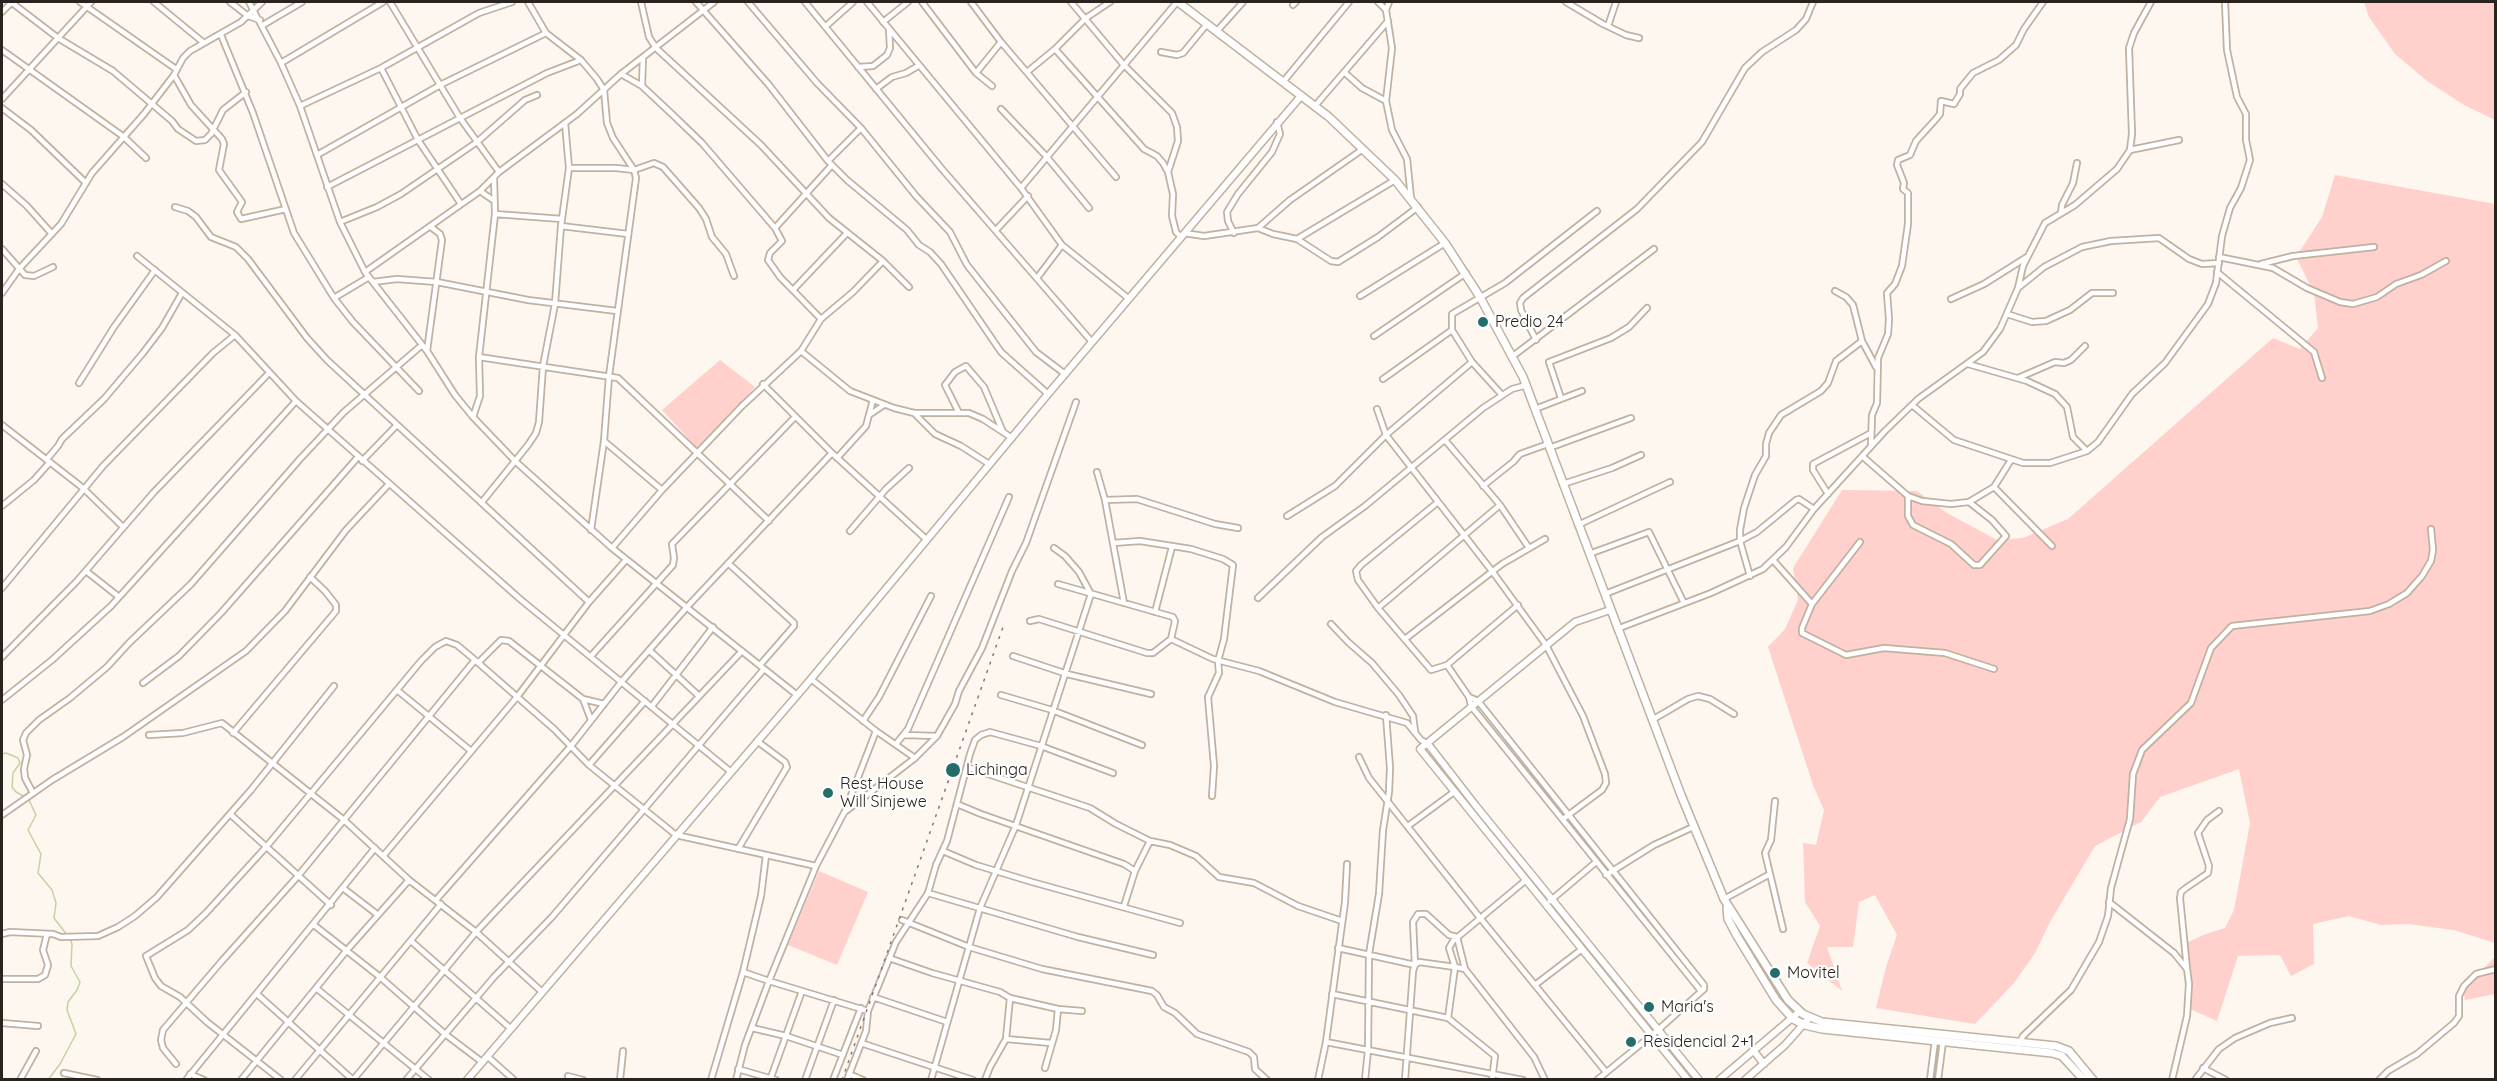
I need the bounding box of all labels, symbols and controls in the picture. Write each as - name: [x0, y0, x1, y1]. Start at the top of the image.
- place label: Predio 24: [1495, 312, 1564, 332]
- marker: Predio 24: [1476, 315, 1490, 329]
- place label: Lichinga: [966, 760, 1028, 780]
- marker: Lichinga: [944, 761, 962, 779]
- place label: Rest House Will Sinjewe: [840, 774, 927, 812]
- marker: Rest House Will Sinjewe: [821, 786, 835, 800]
- place label: Movitel: [1787, 963, 1840, 983]
- marker: Movitel: [1768, 966, 1782, 980]
- place label: Maria's: [1661, 997, 1714, 1017]
- marker: Maria's: [1642, 1000, 1656, 1014]
- place label: Residencial 2+1: [1643, 1032, 1754, 1052]
- marker: Residencial 2+1: [1624, 1035, 1638, 1049]

